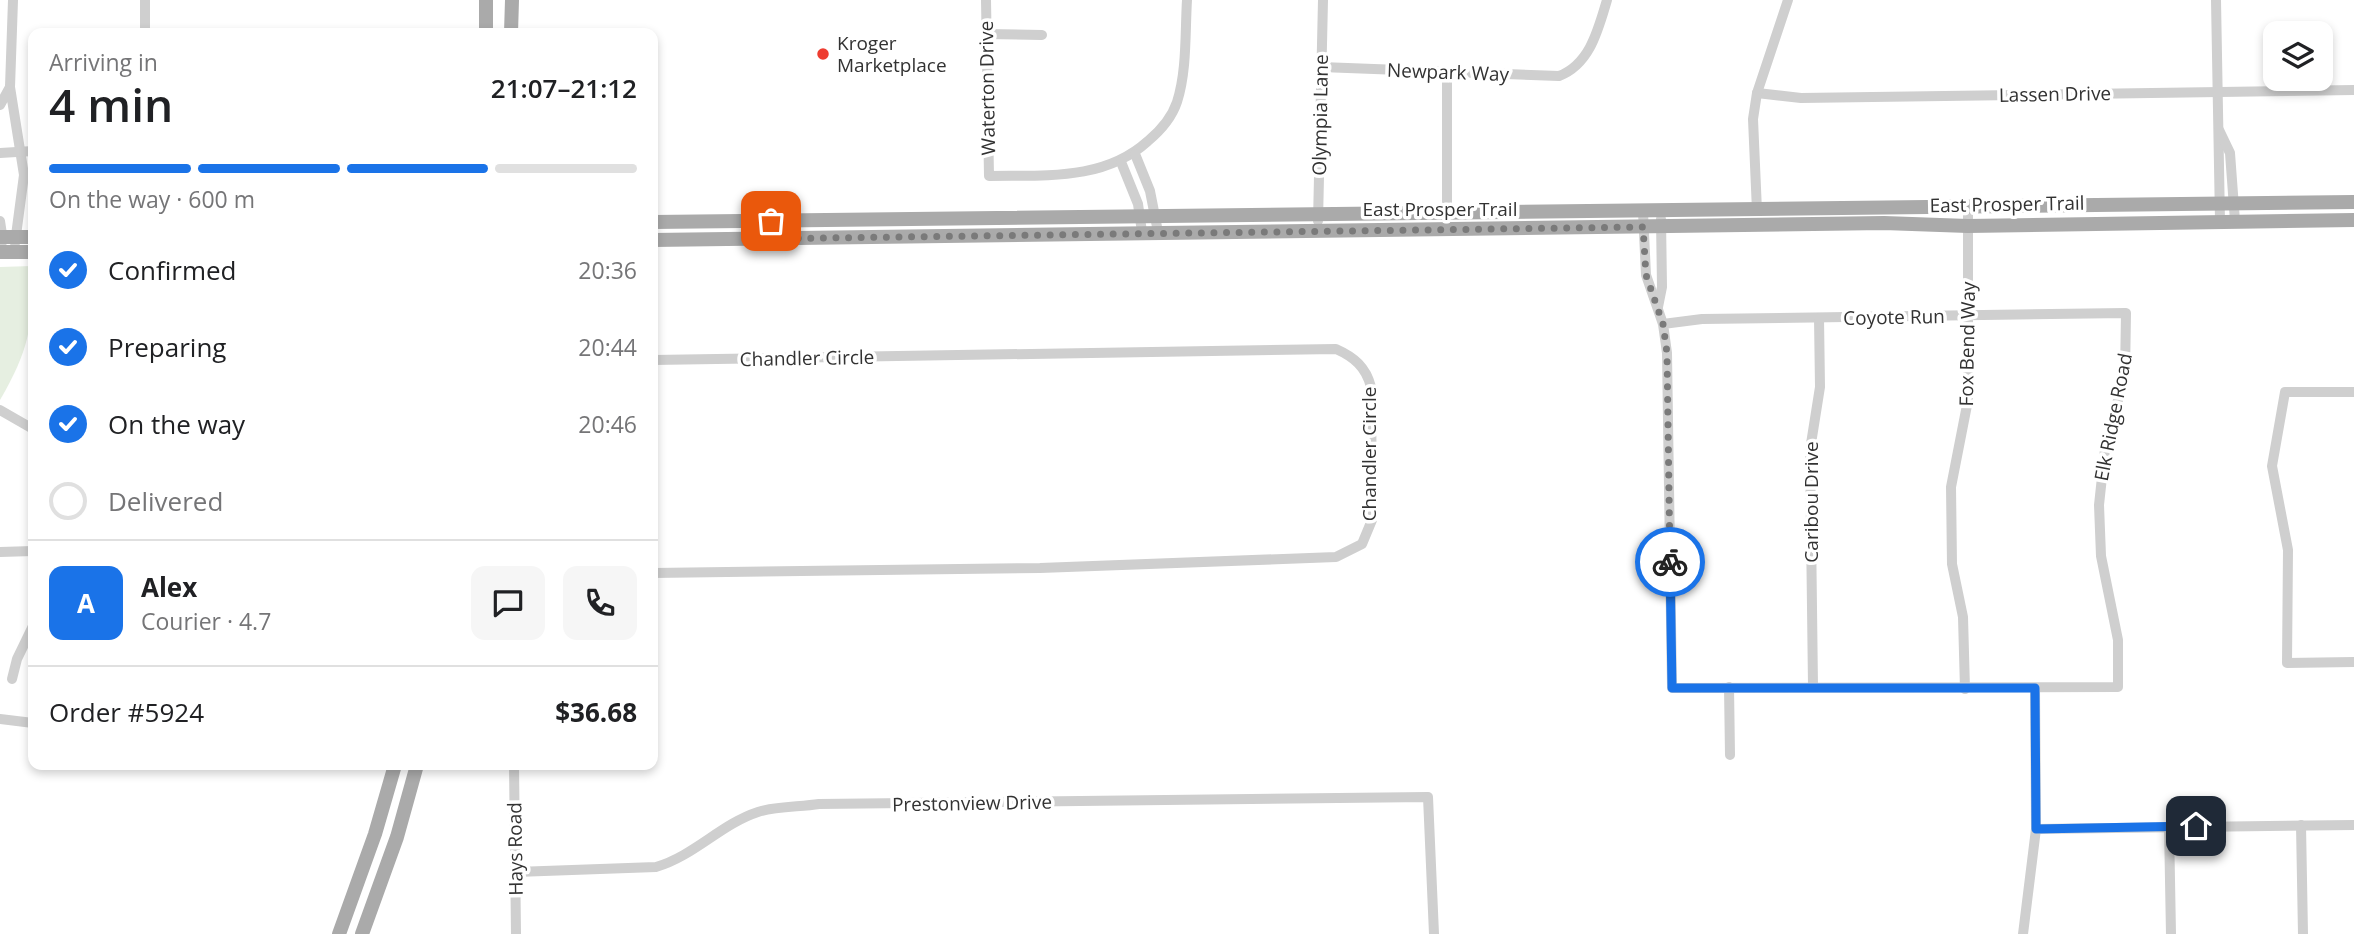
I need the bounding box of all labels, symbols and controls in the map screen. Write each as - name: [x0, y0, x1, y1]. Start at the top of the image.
- street label: Waterton Drive: [973, 20, 1001, 156]
- map controls: [2263, 21, 2333, 91]
- button: layers: [2263, 21, 2333, 91]
- place label: Kroger Marketplace: [837, 30, 947, 78]
- text: Arriving in: [49, 46, 158, 78]
- marker: Kroger Marketplace: [815, 46, 831, 62]
- street label: Olympia Lane: [1306, 54, 1334, 176]
- street label: Newpark Way: [1386, 57, 1510, 87]
- text: 21:07–21:12: [491, 70, 637, 106]
- text: 4 min: [49, 73, 173, 135]
- street label: Lassen Drive: [1999, 80, 2111, 108]
- text: On the way · 600 m: [49, 183, 255, 215]
- street label: East Prosper Trail: [1929, 190, 2085, 218]
- pin: [741, 191, 801, 251]
- street label: East Prosper Trail: [1363, 196, 1517, 222]
- icon: bag: [752, 202, 790, 240]
- icon: check: [49, 251, 87, 289]
- text: Confirmed: [108, 252, 236, 288]
- text: 20:36: [578, 254, 637, 286]
- street label: Fox Bend Way: [1953, 281, 1981, 407]
- street label: Coyote Run: [1843, 303, 1945, 331]
- icon: check: [49, 328, 87, 366]
- text: Preparing: [108, 329, 226, 365]
- text: 20:44: [578, 331, 637, 363]
- street label: Chandler Circle: [739, 344, 875, 372]
- street label: Elk Ridge Road: [2088, 351, 2138, 483]
- street label: Chandler Circle: [1356, 387, 1382, 521]
- icon: check: [49, 405, 87, 443]
- text: On the way: [108, 406, 245, 442]
- text: 20:46: [578, 408, 637, 440]
- street label: Caribou Drive: [1798, 441, 1824, 563]
- text: Delivered: [108, 483, 223, 519]
- courier: [1635, 527, 1705, 597]
- icon: bike: [1651, 543, 1689, 581]
- button: chat: [471, 566, 545, 640]
- button: phone: [563, 566, 637, 640]
- text: Alex: [141, 569, 197, 605]
- text: A: [77, 585, 95, 621]
- text: Courier · 4.7: [141, 605, 271, 637]
- text: Order #5924: [49, 694, 204, 730]
- text: $36.68: [555, 694, 637, 730]
- street label: Prestonview Drive: [892, 789, 1052, 817]
- pin: [2166, 796, 2226, 856]
- street label: Hays Road: [501, 802, 529, 896]
- icon: home: [2177, 807, 2215, 845]

